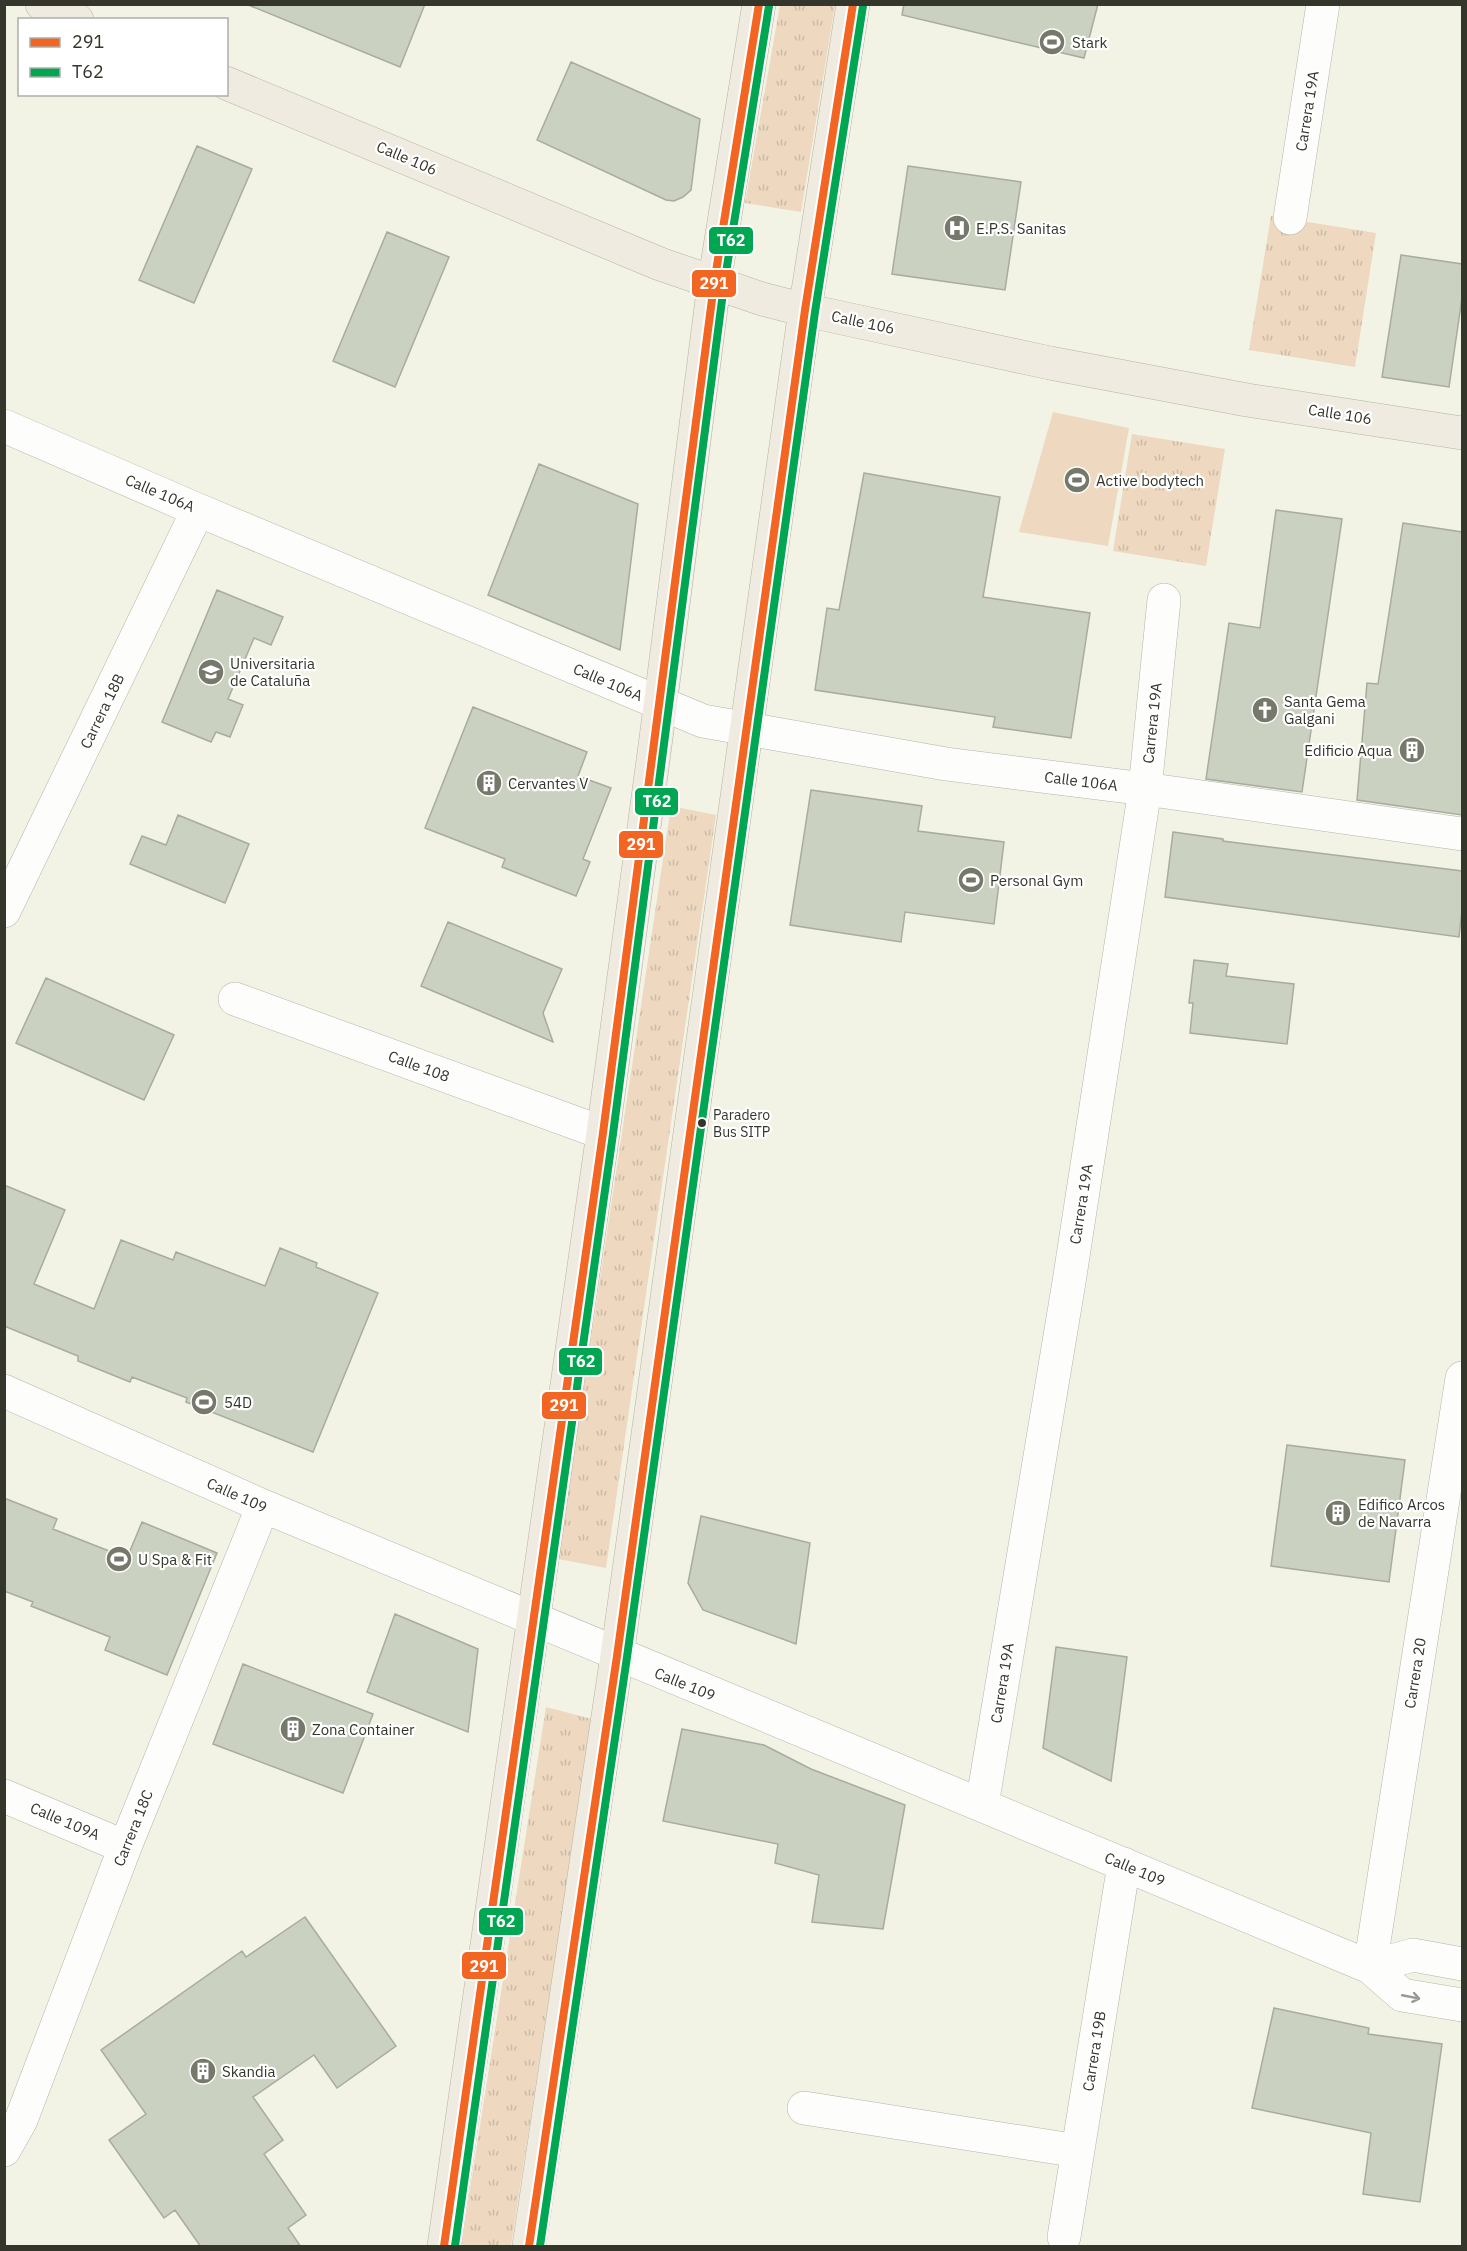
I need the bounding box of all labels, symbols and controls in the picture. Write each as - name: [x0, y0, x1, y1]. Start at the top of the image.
- legend: [18, 18, 228, 96]
- sports icon: Stark: [1037, 27, 1067, 57]
- text: 291: [72, 30, 104, 53]
- place label: Stark: [1072, 33, 1107, 52]
- text: T62: [72, 60, 104, 83]
- street label: Carrera 19A: [1291, 69, 1323, 153]
- street label: Calle 106: [374, 137, 440, 179]
- hospital icon: E.P.S. Sanitas: [942, 213, 972, 243]
- place label: E.P.S. Sanitas: [976, 219, 1066, 238]
- line badge: T62: [708, 226, 754, 255]
- text: T62: [717, 230, 745, 250]
- line badge: 291: [691, 269, 737, 298]
- text: 291: [700, 273, 729, 293]
- street label: Calle 106: [830, 306, 896, 338]
- street label: Calle 106: [1307, 400, 1373, 428]
- sports icon: Active bodytech: [1062, 465, 1092, 495]
- street label: Calle 106A: [122, 470, 198, 516]
- place label: Active bodytech: [1096, 471, 1204, 490]
- place label: Universitaria de Cataluña: [230, 654, 315, 690]
- school or university icon: Universitaria de Cataluña: [196, 657, 226, 687]
- street label: Calle 106A: [570, 659, 646, 705]
- street label: Carrera 18B: [76, 670, 128, 752]
- street label: Carrera 19A: [1138, 681, 1166, 764]
- place label: Santa Gema Galgani: [1284, 692, 1366, 728]
- church icon: Santa Gema Galgani: [1250, 695, 1280, 725]
- building icon: Edificio Aqua: [1397, 735, 1427, 765]
- place label: Edificio Aqua: [1304, 741, 1392, 760]
- street label: Calle 106A: [1043, 767, 1119, 795]
- building icon: Cervantes V: [474, 768, 504, 798]
- place label: Cervantes V: [508, 774, 588, 793]
- line badge: T62: [634, 787, 679, 816]
- text: T62: [643, 791, 671, 811]
- line badge: 291: [618, 830, 664, 859]
- text: 291: [627, 834, 656, 854]
- sports icon: Personal Gym: [956, 865, 986, 895]
- place label: Personal Gym: [990, 871, 1083, 890]
- street label: Calle 108: [386, 1046, 452, 1086]
- place label: Paradero Bus SITP: [713, 1106, 770, 1141]
- marker: Paradero Bus SITP: [696, 1117, 708, 1129]
- street label: Carrera 19A: [1065, 1162, 1097, 1246]
- line badge: T62: [558, 1347, 603, 1376]
- text: T62: [567, 1351, 595, 1371]
- sports icon: 54D: [189, 1387, 219, 1417]
- line badge: 291: [541, 1391, 587, 1420]
- place label: 54D: [224, 1393, 252, 1412]
- text: 291: [550, 1395, 579, 1415]
- street label: Calle 109: [204, 1473, 270, 1517]
- place label: Edifico Arcos de Navarra: [1358, 1495, 1445, 1531]
- building icon: Edifico Arcos de Navarra: [1323, 1498, 1353, 1528]
- sports icon: U Spa & Fit: [104, 1544, 134, 1574]
- place label: U Spa & Fit: [138, 1550, 212, 1569]
- street label: Carrera 20: [1400, 1636, 1430, 1710]
- street label: Carrera 19A: [986, 1641, 1018, 1725]
- street label: Calle 109: [652, 1663, 718, 1705]
- building icon: Zona Container: [278, 1714, 308, 1744]
- place label: Zona Container: [312, 1720, 415, 1739]
- street label: Carrera 18C: [109, 1787, 157, 1869]
- street label: Calle 109A: [27, 1798, 103, 1844]
- street label: Calle 109: [1102, 1848, 1168, 1890]
- line badge: T62: [478, 1907, 524, 1936]
- text: T62: [487, 1911, 515, 1931]
- line badge: 291: [461, 1951, 507, 1980]
- text: 291: [470, 1956, 499, 1976]
- one-way arrow: [1401, 1992, 1420, 2003]
- street label: Carrera 19B: [1078, 2009, 1110, 2093]
- building icon: Skandia: [188, 2056, 218, 2086]
- place label: Skandia: [222, 2062, 276, 2081]

